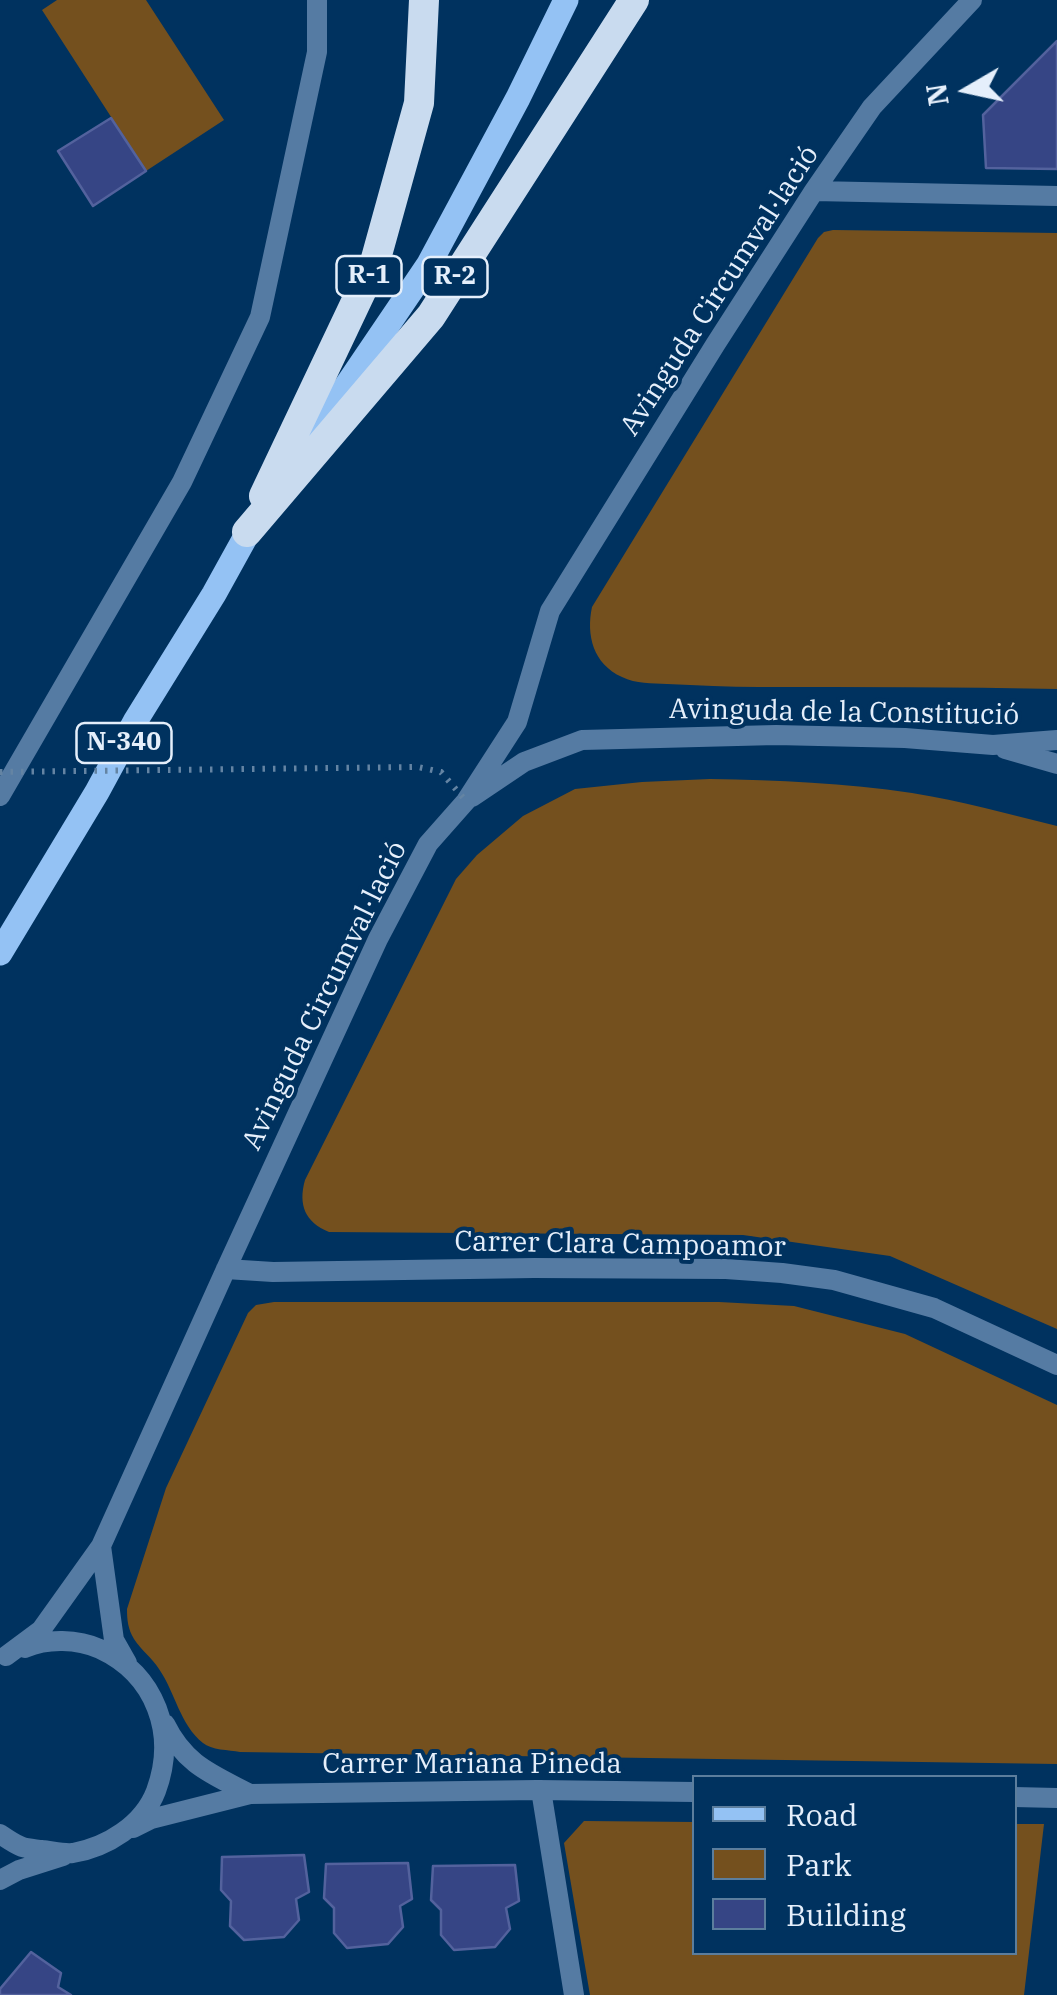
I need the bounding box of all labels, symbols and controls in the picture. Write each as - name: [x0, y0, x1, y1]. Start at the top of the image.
- north arrow: [917, 40, 1017, 140]
- text: N: [917, 81, 957, 109]
- street label: Avinguda Circumval·lació: [614, 140, 826, 442]
- road number: R-1: [336, 256, 402, 296]
- road number: R-2: [422, 257, 488, 297]
- street label: Avinguda de la Constitució: [669, 693, 1019, 733]
- road number: N-340: [76, 723, 172, 763]
- street label: Avinguda Circumval·lació: [236, 836, 414, 1156]
- street label: Carrer Clara Campoamor: [454, 1225, 786, 1265]
- street label: Carrer Mariana Pineda: [322, 1748, 622, 1782]
- legend: [692, 1775, 1017, 1955]
- text: Road: [786, 1795, 858, 1834]
- text: Park: [786, 1845, 852, 1884]
- text: Building: [786, 1895, 906, 1934]

